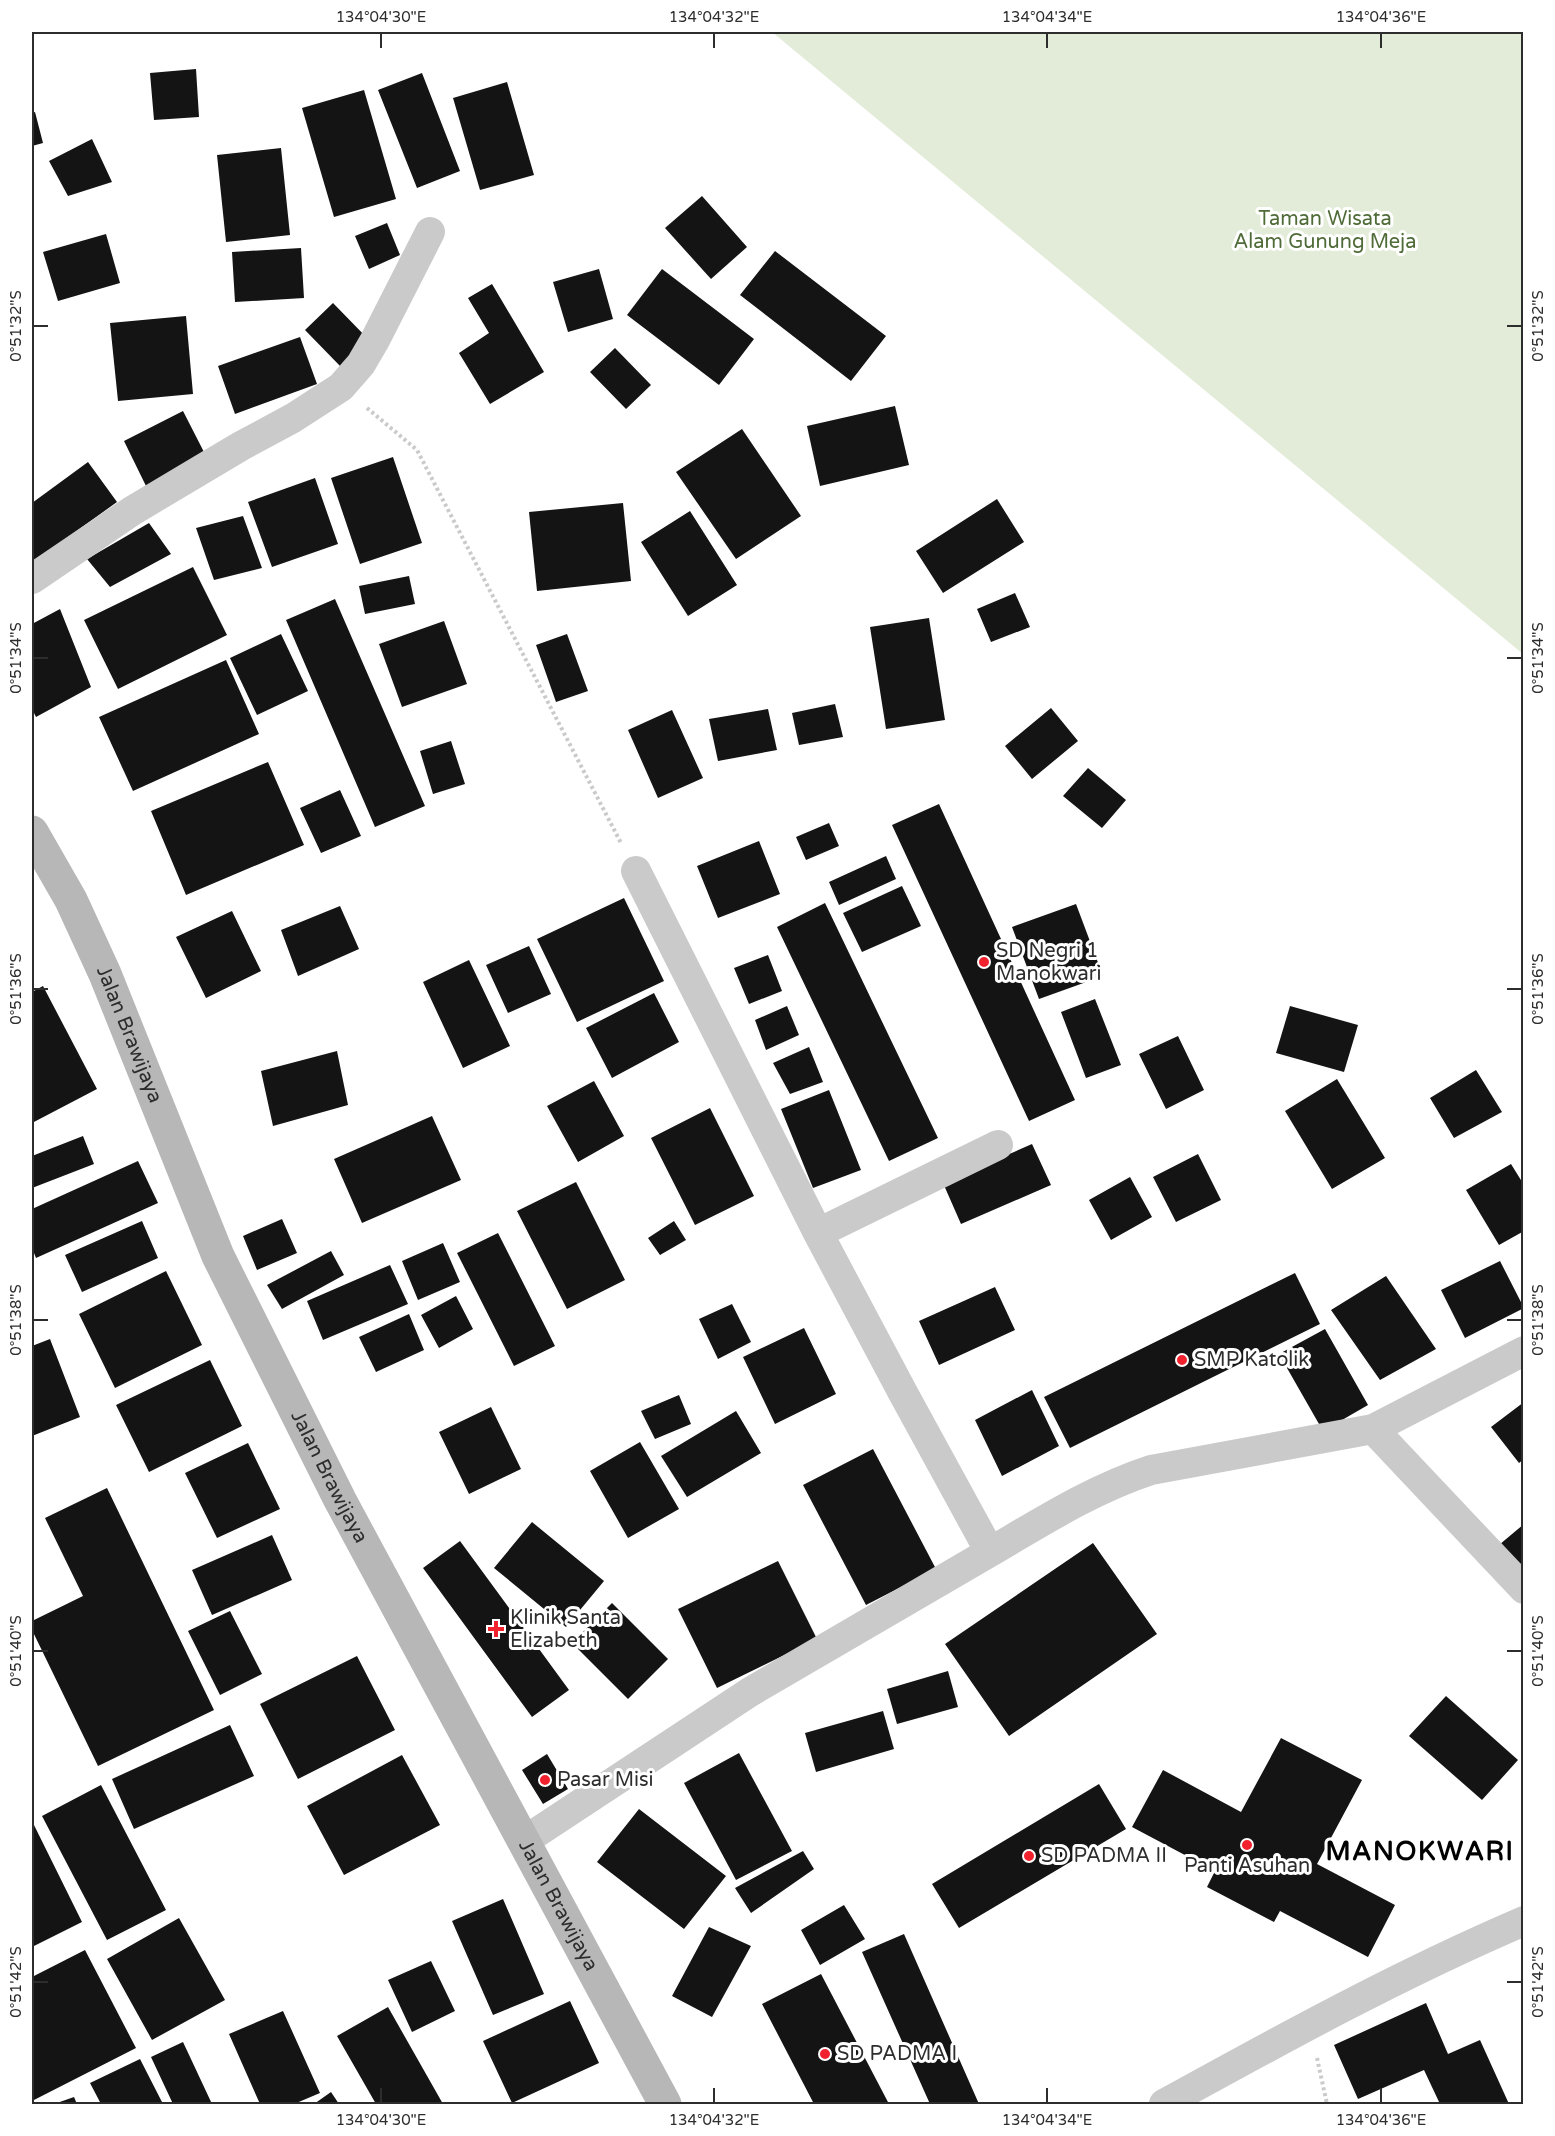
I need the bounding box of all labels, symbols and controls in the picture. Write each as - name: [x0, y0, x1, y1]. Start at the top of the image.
- text: 134°04'30"E: [336, 8, 426, 26]
- text: 134°04'32"E: [669, 8, 759, 26]
- text: 134°04'34"E: [1002, 8, 1092, 26]
- text: 134°04'36"E: [1336, 8, 1426, 26]
- park label: Taman Wisata Alam Gunung Meja: [1234, 207, 1416, 254]
- text: 0°51'32"S: [7, 290, 25, 362]
- text: 0°51'32"S: [1529, 290, 1547, 362]
- text: 0°51'34"S: [7, 622, 25, 694]
- text: 0°51'34"S: [1529, 622, 1547, 694]
- place label: SD Negri 1 Manokwari: [996, 939, 1101, 986]
- text: 0°51'36"S: [7, 953, 25, 1025]
- text: 0°51'36"S: [1529, 953, 1547, 1025]
- marker: SD Negri 1 Manokwari: [977, 955, 991, 969]
- street label: Jalan Brawijaya: [91, 962, 167, 1107]
- text: 0°51'38"S: [7, 1284, 25, 1356]
- text: 0°51'38"S: [1529, 1284, 1547, 1356]
- place label: SMP Katolik: [1194, 1348, 1309, 1372]
- marker: SMP Katolik: [1175, 1353, 1189, 1367]
- street label: Jalan Brawijaya: [285, 1407, 373, 1547]
- place label: Klinik Santa Elizabeth: [510, 1606, 621, 1653]
- text: 0°51'40"S: [7, 1615, 25, 1687]
- text: 0°51'40"S: [1529, 1615, 1547, 1687]
- marker: Klinik Santa Elizabeth: [487, 1620, 505, 1638]
- place label: Pasar Misi: [557, 1768, 654, 1792]
- marker: Pasar Misi: [538, 1773, 552, 1787]
- street label: Jalan Brawijaya: [513, 1836, 603, 1975]
- district label: MANOKWARI: [1325, 1836, 1515, 1867]
- marker: Panti Asuhan: [1240, 1838, 1254, 1852]
- place label: SD PADMA II: [1041, 1844, 1167, 1868]
- marker: SD PADMA II: [1022, 1849, 1036, 1863]
- place label: Panti Asuhan: [1184, 1854, 1310, 1878]
- text: 0°51'42"S: [7, 1946, 25, 2018]
- text: 0°51'42"S: [1529, 1946, 1547, 2018]
- place label: SD PADMA I: [837, 2042, 957, 2066]
- marker: SD PADMA I: [818, 2047, 832, 2061]
- text: 134°04'30"E: [336, 2111, 426, 2129]
- text: 134°04'32"E: [669, 2111, 759, 2129]
- text: 134°04'34"E: [1002, 2111, 1092, 2129]
- text: 134°04'36"E: [1336, 2111, 1426, 2129]

